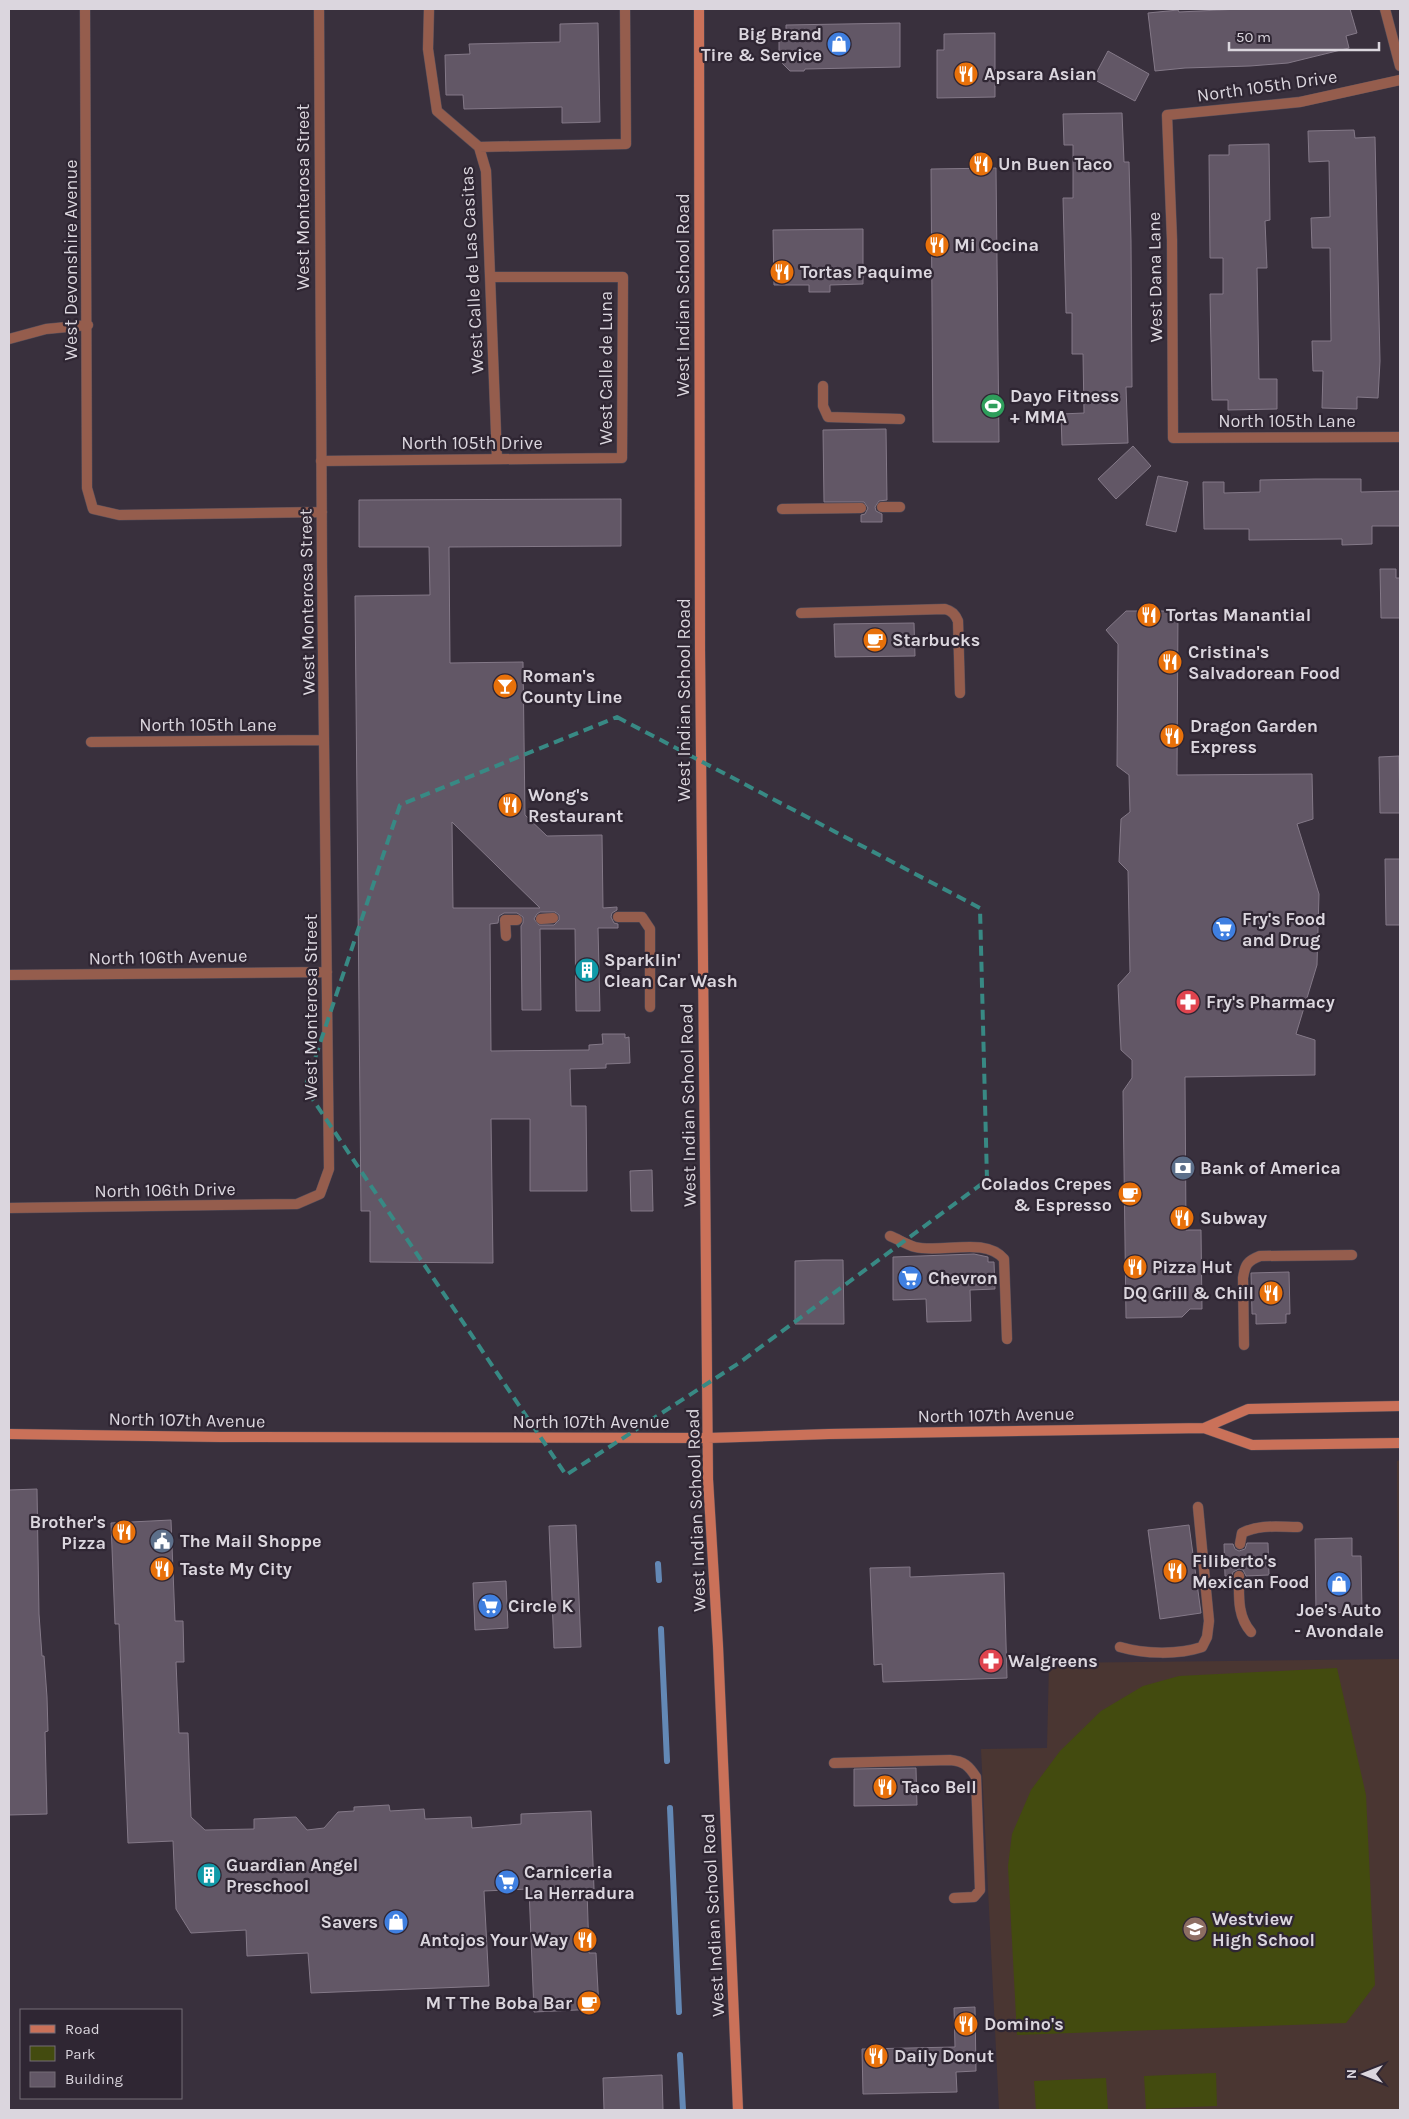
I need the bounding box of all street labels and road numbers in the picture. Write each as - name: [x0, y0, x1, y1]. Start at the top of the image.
- street label: North 105th Drive: [1196, 65, 1338, 107]
- street label: West Monterosa Street: [292, 103, 314, 290]
- street label: West Devonshire Avenue: [60, 159, 82, 361]
- street label: West Calle de Las Casitas: [456, 166, 488, 374]
- street label: West Indian School Road: [672, 193, 694, 397]
- street label: West Dana Lane: [1143, 212, 1167, 342]
- street label: West Calle de Luna: [595, 291, 617, 445]
- street label: North 105th Lane: [1218, 410, 1356, 432]
- street label: North 105th Drive: [401, 432, 543, 454]
- street label: West Monterosa Street: [294, 508, 320, 695]
- street label: West Indian School Road: [673, 598, 695, 802]
- street label: North 105th Lane: [139, 714, 277, 736]
- street label: West Monterosa Street: [300, 913, 322, 1100]
- street label: North 106th Avenue: [88, 945, 248, 969]
- street label: West Indian School Road: [675, 1003, 701, 1207]
- street label: North 106th Drive: [94, 1178, 236, 1202]
- street label: North 107th Avenue: [917, 1403, 1075, 1427]
- street label: North 107th Avenue: [108, 1408, 266, 1432]
- street label: West Indian School Road: [681, 1408, 711, 1612]
- street label: North 107th Avenue: [513, 1411, 669, 1433]
- street label: West Indian School Road: [697, 1813, 729, 2017]

